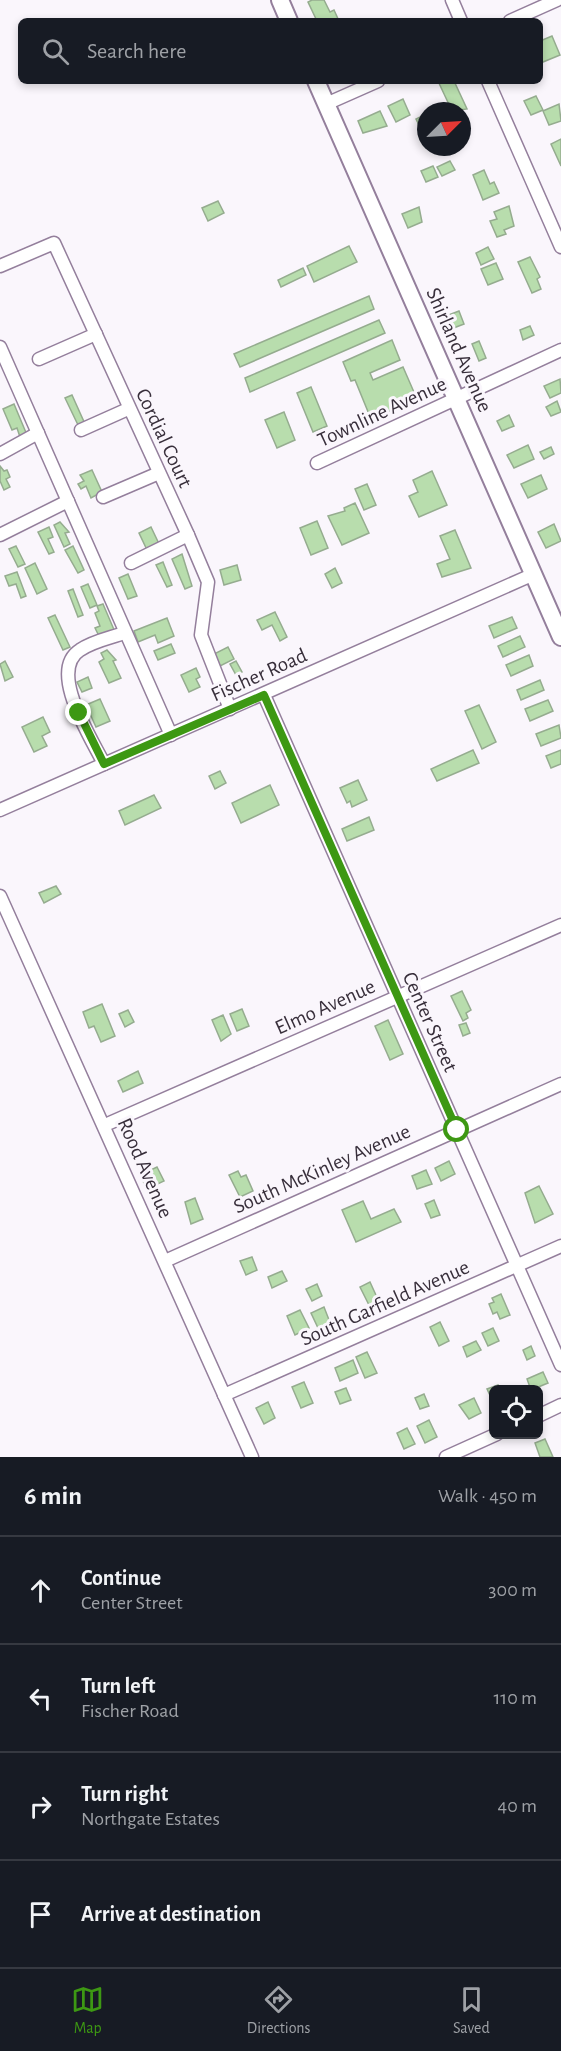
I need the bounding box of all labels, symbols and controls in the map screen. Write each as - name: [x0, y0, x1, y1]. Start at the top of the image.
- search box: [18, 18, 543, 84]
- icon: search: [39, 35, 72, 68]
- text: Search here: [87, 40, 186, 62]
- north arrow: [417, 102, 471, 156]
- street label: Shirland Avenue: [422, 285, 496, 415]
- street label: Townline Avenue: [314, 373, 450, 451]
- street label: Cordial Court: [132, 385, 196, 491]
- street label: Fischer Road: [208, 644, 310, 705]
- route end: [65, 699, 91, 725]
- street label: Center Street: [399, 969, 461, 1075]
- street label: Elmo Avenue: [272, 976, 378, 1038]
- street label: Rood Avenue: [114, 1115, 176, 1221]
- route start: [443, 1116, 469, 1142]
- street label: South McKinley Avenue: [230, 1121, 414, 1217]
- street label: South Garfield Avenue: [297, 1256, 473, 1350]
- map controls: [489, 1385, 543, 1439]
- button: locate: [489, 1385, 543, 1439]
- text: 6 min: [24, 1483, 82, 1509]
- text: Walk · 450 m: [438, 1486, 537, 1506]
- text: Continue: [81, 1567, 161, 1589]
- icon: ahead: [24, 1574, 57, 1607]
- text: 300 m: [488, 1580, 537, 1600]
- text: Center Street: [81, 1593, 183, 1613]
- text: Turn left: [81, 1675, 155, 1697]
- icon: left: [24, 1682, 57, 1715]
- text: 110 m: [493, 1688, 537, 1708]
- text: Fischer Road: [81, 1701, 179, 1721]
- text: Turn right: [81, 1783, 168, 1805]
- icon: right: [24, 1790, 57, 1823]
- text: 40 m: [498, 1796, 537, 1816]
- text: Northgate Estates: [81, 1809, 220, 1829]
- icon: arrive: [24, 1898, 57, 1931]
- text: Arrive at destination: [81, 1903, 261, 1925]
- tab: Map: [71, 1983, 104, 2038]
- tab: Directions: [247, 1983, 311, 2038]
- tab: Saved: [453, 1983, 490, 2038]

